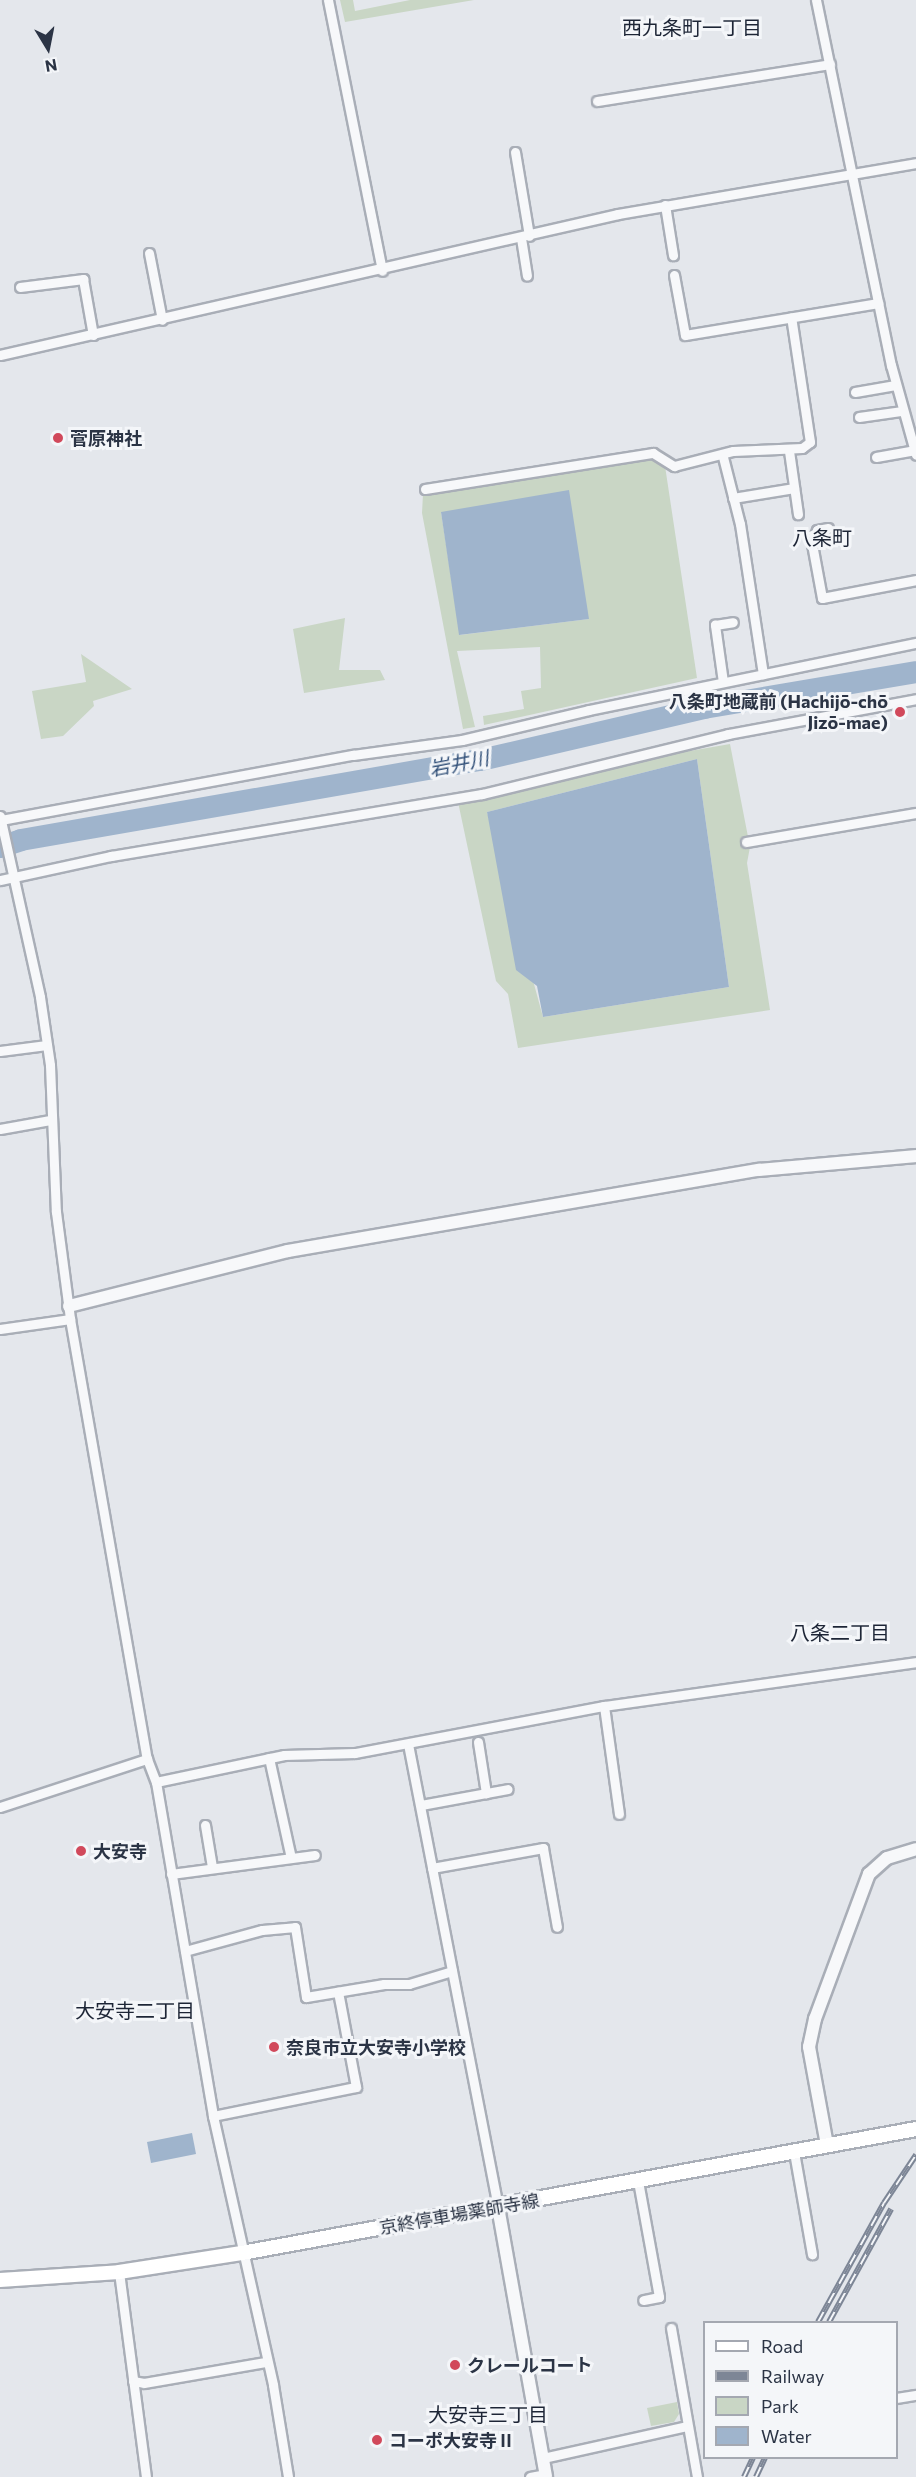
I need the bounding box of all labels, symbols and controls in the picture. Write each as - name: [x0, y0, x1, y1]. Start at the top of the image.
- district label: 西九条町一丁目: [622, 15, 762, 39]
- north arrow: [18, 18, 78, 78]
- text: N: [44, 56, 59, 77]
- place label: 菅原神社: [70, 427, 142, 449]
- marker: 菅原神社: [51, 431, 65, 445]
- district label: 八条町: [792, 525, 852, 549]
- place label: 八条町地蔵前 (Hachijō-chō Jizō-mae): [669, 691, 888, 734]
- marker: 八条町地蔵前 (Hachijō-chō Jizō-mae): [893, 705, 907, 719]
- water label: 岩井川: [427, 745, 491, 781]
- district label: 八条二丁目: [790, 1620, 890, 1644]
- place label: 大安寺: [93, 1840, 147, 1862]
- marker: 大安寺: [74, 1844, 88, 1858]
- district label: 大安寺二丁目: [75, 1998, 195, 2022]
- place label: 奈良市立大安寺小学校: [286, 2036, 466, 2058]
- marker: 奈良市立大安寺小学校: [267, 2040, 281, 2054]
- street label: 京終停車場薬師寺線: [377, 2189, 541, 2239]
- legend: [703, 2321, 898, 2459]
- text: Road: [761, 2335, 803, 2357]
- place label: クレールコート: [467, 2354, 593, 2376]
- marker: クレールコート: [448, 2358, 462, 2372]
- text: Railway: [761, 2365, 824, 2387]
- text: Park: [761, 2395, 799, 2417]
- district label: 大安寺三丁目: [428, 2402, 548, 2426]
- text: Water: [761, 2425, 812, 2447]
- place label: コーポ大安寺Ⅱ: [389, 2429, 515, 2451]
- marker: コーポ大安寺Ⅱ: [370, 2433, 384, 2447]

